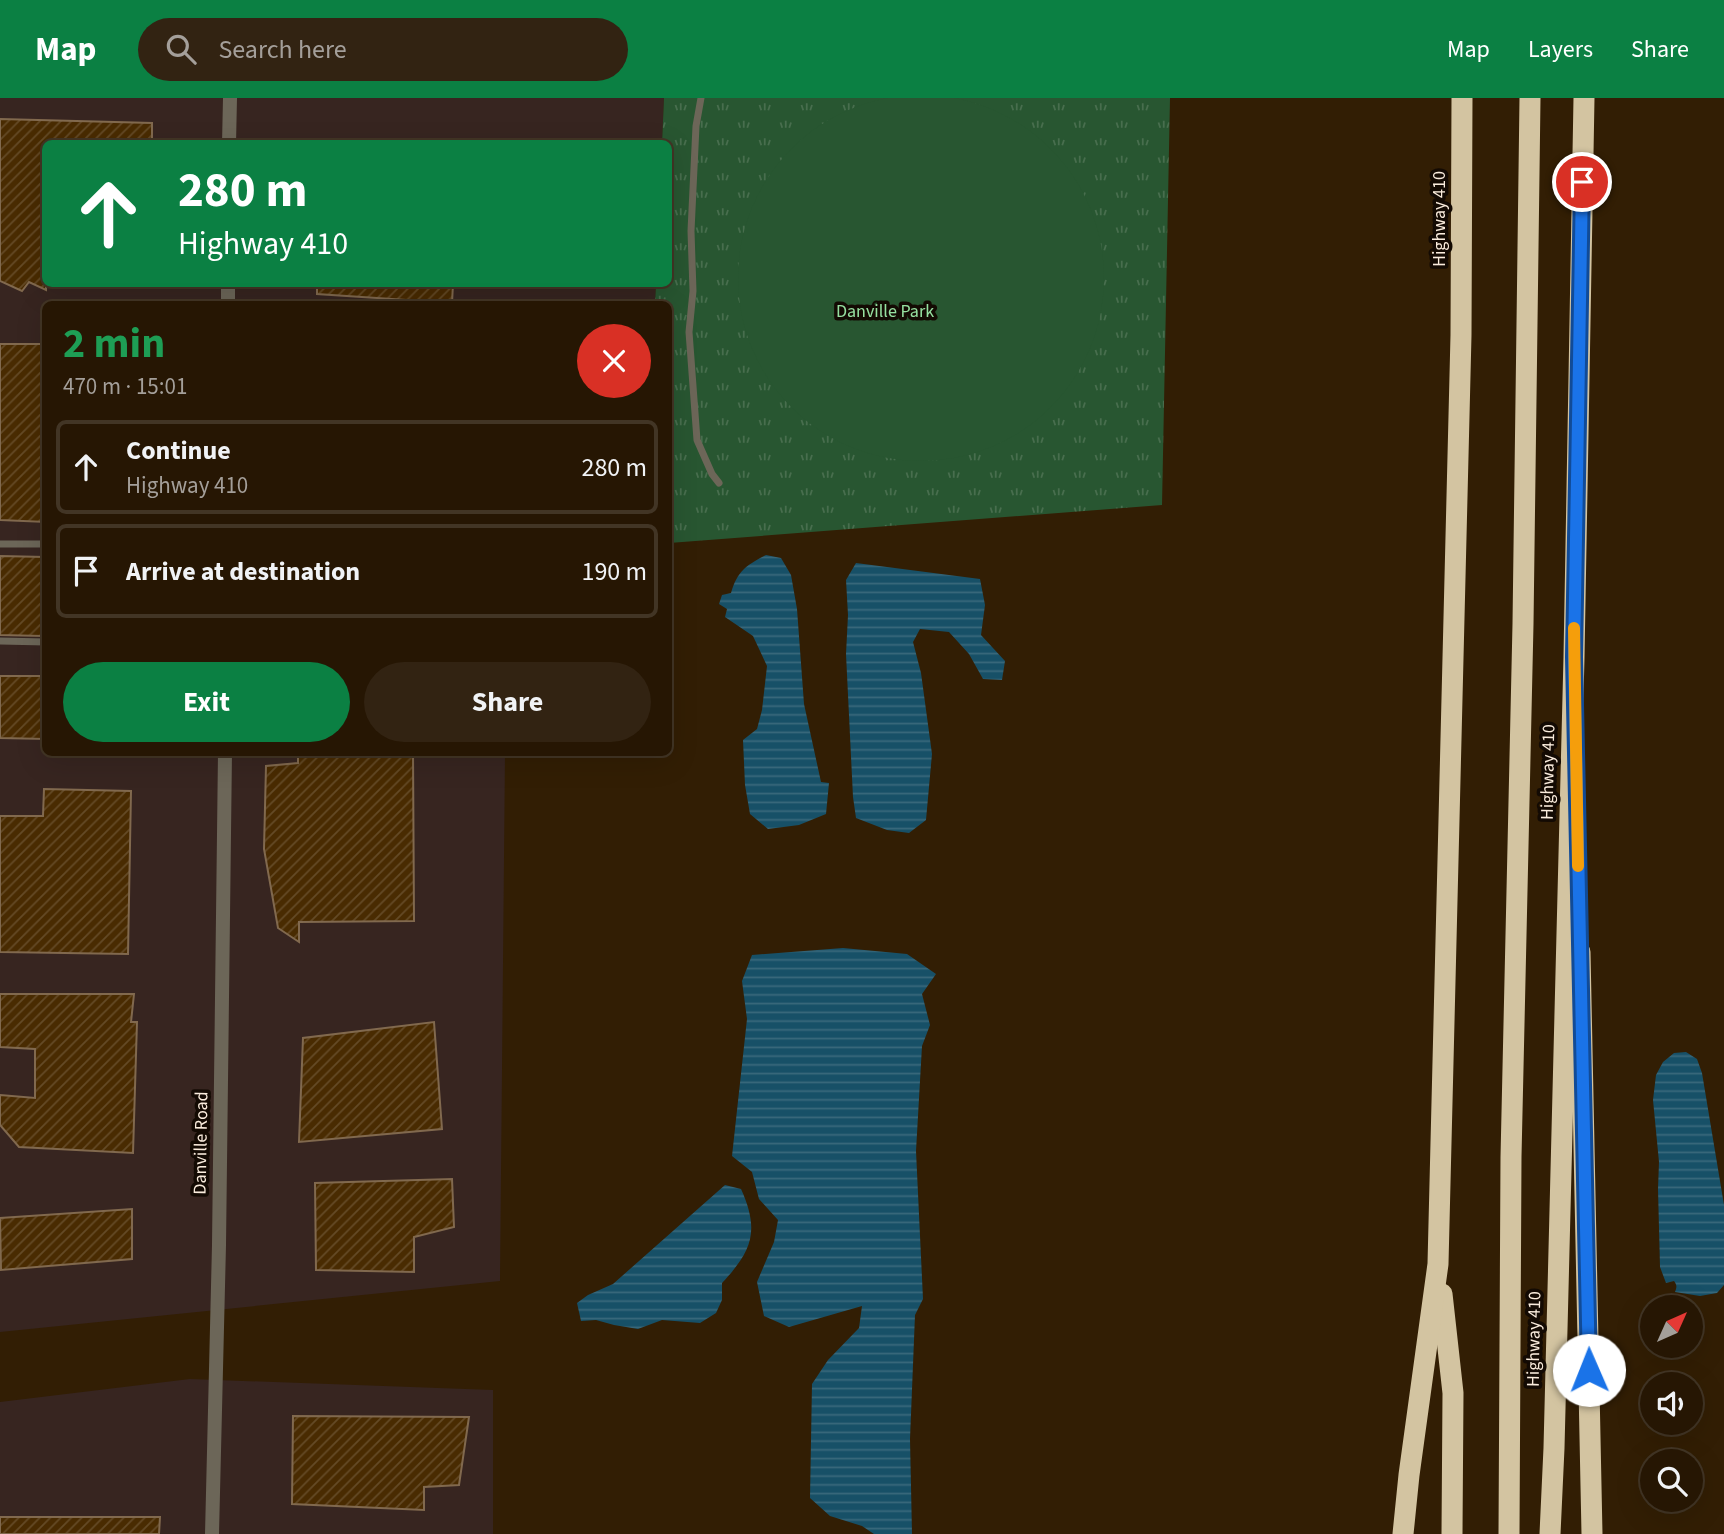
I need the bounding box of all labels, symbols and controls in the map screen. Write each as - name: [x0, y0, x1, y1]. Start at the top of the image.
- search box: [138, 18, 628, 81]
- text: Map: [35, 26, 96, 73]
- icon: search: [162, 30, 200, 68]
- text: Search here: [218, 31, 347, 68]
- text: Map: [1447, 32, 1490, 67]
- text: Layers: [1528, 32, 1593, 67]
- text: Share: [1631, 32, 1689, 67]
- pin: [1552, 152, 1612, 212]
- text: 280 m: [178, 156, 307, 226]
- icon: arrive: [1563, 163, 1601, 201]
- icon: ahead: [63, 168, 154, 259]
- street label: Highway 410: [1427, 171, 1452, 267]
- text: Highway 410: [178, 221, 348, 267]
- park label: Danville Park: [836, 299, 934, 324]
- text: 2 min: [63, 314, 165, 374]
- button: close: [577, 324, 651, 398]
- text: 470 m · 15:01: [63, 370, 187, 403]
- text: Continue: [126, 432, 231, 469]
- icon: ahead: [67, 448, 105, 486]
- text: 280 m: [581, 449, 647, 486]
- text: Highway 410: [126, 469, 248, 502]
- icon: arrive: [67, 552, 105, 590]
- text: Arrive at destination: [126, 553, 360, 590]
- text: 190 m: [581, 553, 647, 590]
- button: Exit: [63, 662, 350, 742]
- button: Share: [364, 662, 651, 742]
- street label: Highway 410: [1535, 724, 1561, 820]
- street label: Danville Road: [188, 1091, 214, 1195]
- street label: Highway 410: [1521, 1291, 1547, 1387]
- north arrow: [1640, 1295, 1703, 1358]
- map controls: [1640, 1295, 1703, 1512]
- position arrow: [1552, 1333, 1626, 1407]
- button: sound: [1640, 1372, 1703, 1435]
- button: search: [1640, 1449, 1703, 1512]

